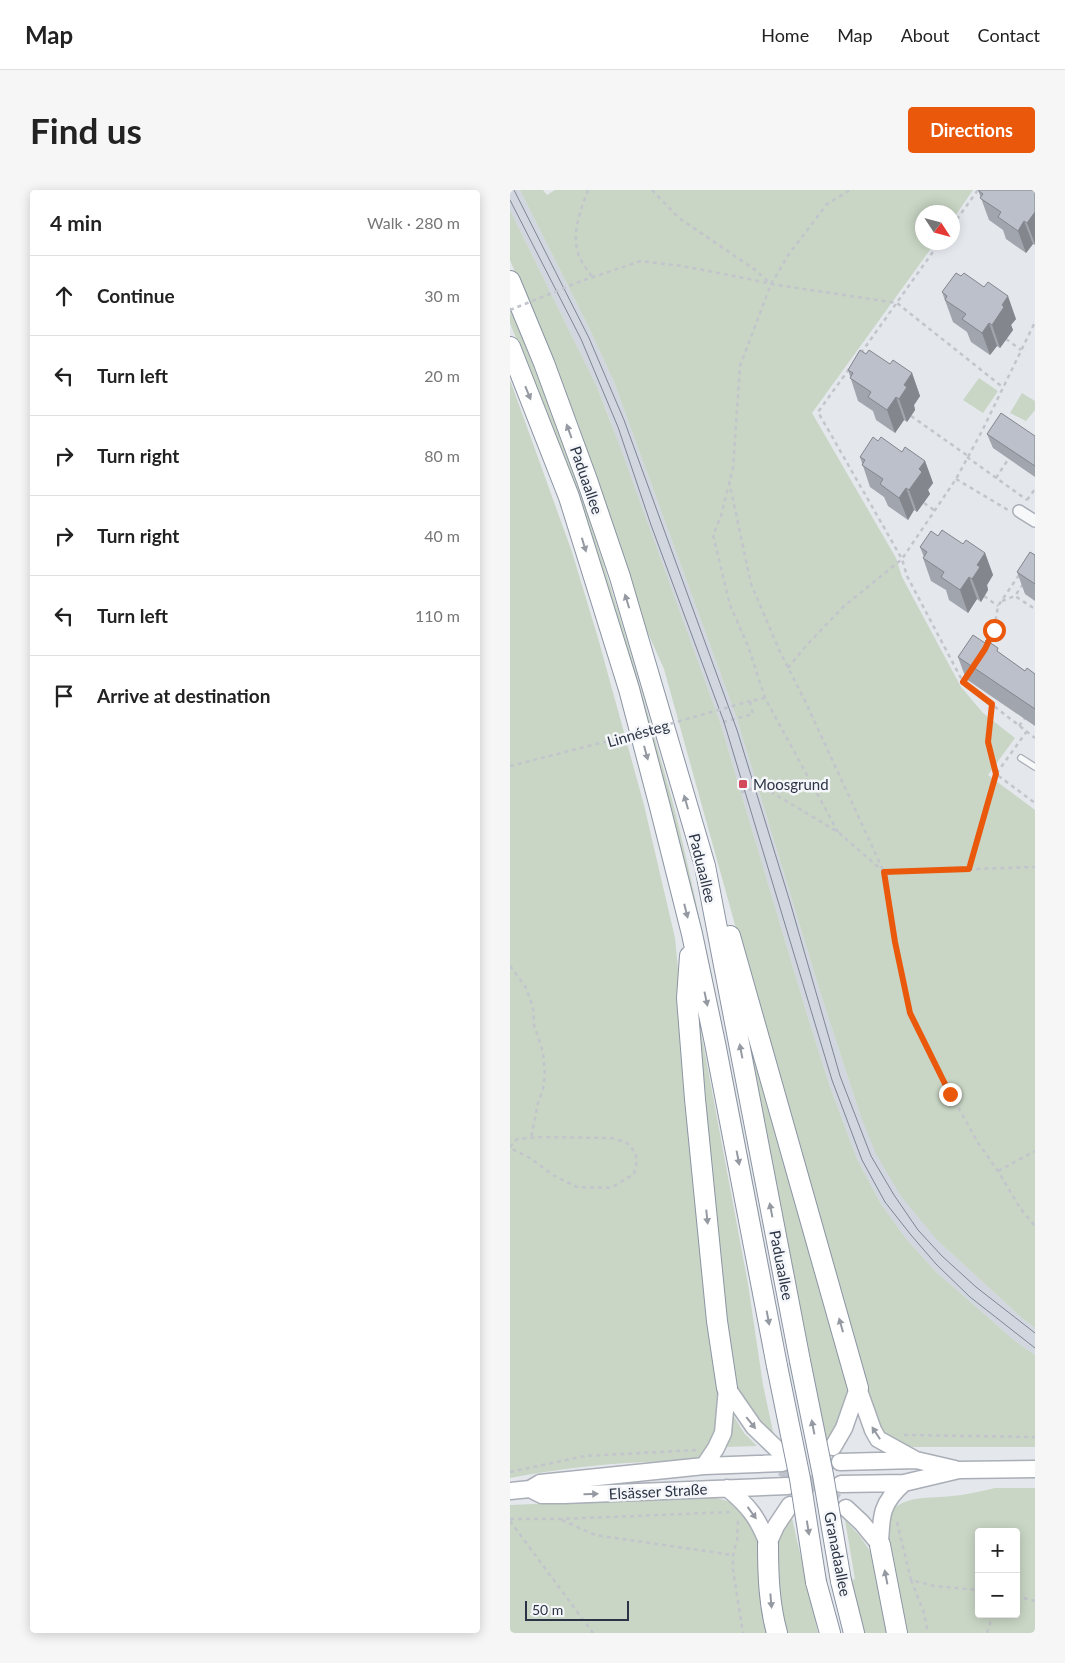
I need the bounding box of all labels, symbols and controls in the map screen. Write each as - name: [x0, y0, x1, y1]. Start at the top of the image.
- text: Map: [25, 20, 73, 49]
- text: Home: [761, 24, 809, 46]
- text: Map: [837, 24, 873, 46]
- text: About: [901, 24, 950, 46]
- text: Contact: [978, 24, 1040, 46]
- button: Directions: [908, 107, 1035, 153]
- text: Find us: [30, 109, 142, 151]
- north arrow: [915, 205, 960, 250]
- text: 4 min: [50, 210, 102, 235]
- text: Walk · 280 m: [367, 213, 460, 232]
- icon: ahead: [50, 282, 78, 310]
- text: Continue: [97, 284, 175, 307]
- text: 30 m: [424, 286, 460, 305]
- icon: left: [50, 362, 78, 390]
- text: Turn left: [97, 364, 168, 387]
- text: 20 m: [424, 366, 460, 385]
- one-way arrow: [525, 385, 532, 400]
- one-way arrow: [565, 423, 573, 438]
- icon: right: [50, 442, 78, 470]
- text: Turn right: [97, 444, 179, 467]
- street label: Paduaallee: [567, 444, 607, 516]
- text: 80 m: [424, 446, 460, 465]
- icon: right: [50, 522, 78, 550]
- text: Turn right: [97, 524, 179, 547]
- text: 40 m: [424, 526, 460, 545]
- one-way arrow: [580, 538, 588, 553]
- one-way arrow: [623, 593, 631, 608]
- icon: left: [50, 602, 78, 630]
- text: Turn left: [97, 604, 168, 627]
- text: 110 m: [415, 606, 460, 625]
- route start: [983, 619, 1006, 642]
- icon: arrive: [50, 682, 78, 710]
- text: Arrive at destination: [97, 684, 270, 707]
- street label: Linnésteg: [605, 716, 671, 750]
- one-way arrow: [642, 746, 650, 761]
- place label: Moosgrund: [753, 775, 829, 793]
- marker: Moosgrund: [737, 778, 749, 790]
- one-way arrow: [682, 795, 690, 810]
- street label: Paduaallee: [686, 831, 720, 905]
- one-way arrow: [682, 903, 690, 918]
- one-way arrow: [702, 991, 710, 1006]
- one-way arrow: [737, 1043, 745, 1058]
- route end: [939, 1083, 962, 1106]
- one-way arrow: [734, 1151, 742, 1167]
- one-way arrow: [767, 1202, 775, 1218]
- one-way arrow: [703, 1209, 711, 1225]
- street label: Paduaallee: [766, 1229, 798, 1302]
- one-way arrow: [765, 1310, 773, 1326]
- one-way arrow: [836, 1318, 844, 1333]
- one-way arrow: [746, 1416, 756, 1430]
- one-way arrow: [809, 1419, 817, 1435]
- one-way arrow: [871, 1427, 881, 1440]
- street label: Elsässer Straße: [608, 1479, 708, 1503]
- one-way arrow: [583, 1490, 599, 1498]
- one-way arrow: [747, 1506, 758, 1519]
- street label: Granadaallee: [821, 1510, 855, 1598]
- one-way arrow: [804, 1520, 812, 1536]
- map controls: [975, 1528, 1020, 1618]
- button: +: [975, 1528, 1020, 1573]
- one-way arrow: [882, 1569, 890, 1585]
- button: −: [975, 1573, 1020, 1618]
- one-way arrow: [767, 1593, 775, 1609]
- scale bar: [525, 1598, 629, 1621]
- text: 50 m: [532, 1601, 563, 1618]

